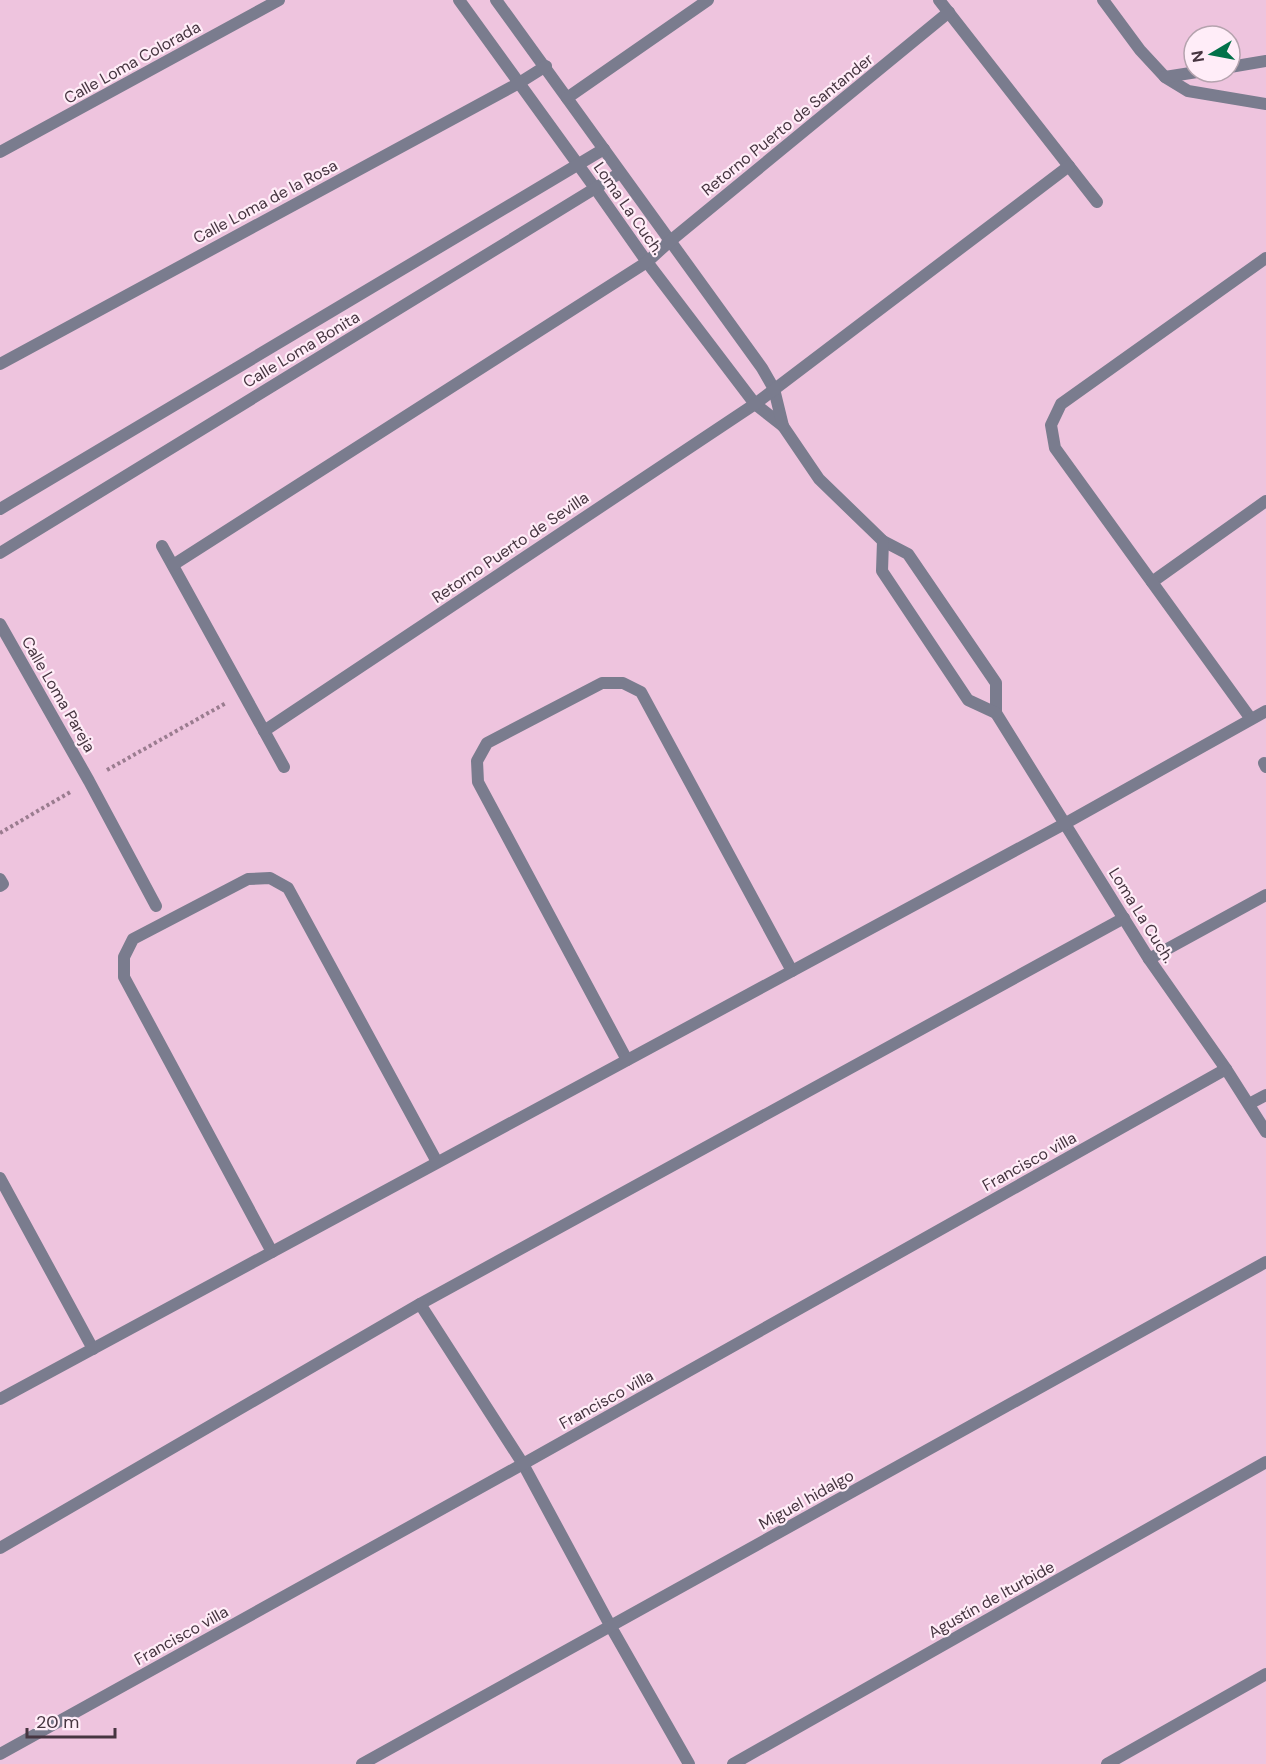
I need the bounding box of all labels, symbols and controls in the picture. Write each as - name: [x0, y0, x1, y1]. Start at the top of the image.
- street label: Calle Loma Colorada: [60, 16, 204, 109]
- north arrow: [1182, 24, 1242, 84]
- street label: Retorno Puerto de Santander: [697, 48, 878, 200]
- text: N: [1186, 49, 1209, 64]
- street label: Calle Loma de la Rosa: [189, 154, 341, 248]
- street label: Loma La Cuch.: [589, 158, 668, 259]
- street label: Calle Loma Bonita: [239, 306, 363, 393]
- street label: Retorno Puerto de Sevilla: [428, 487, 593, 608]
- street label: Calle Loma Pareja: [17, 633, 100, 756]
- street label: Loma La Cuch.: [1104, 864, 1179, 967]
- street label: Francisco villa: [978, 1127, 1080, 1196]
- street label: Francisco villa: [555, 1365, 657, 1434]
- street label: Miguel hidalgo: [755, 1465, 858, 1534]
- street label: Agustín de Iturbide: [924, 1556, 1058, 1643]
- street label: Francisco villa: [130, 1601, 232, 1670]
- scale bar: [27, 1701, 116, 1739]
- text: 20 m: [36, 1710, 79, 1734]

